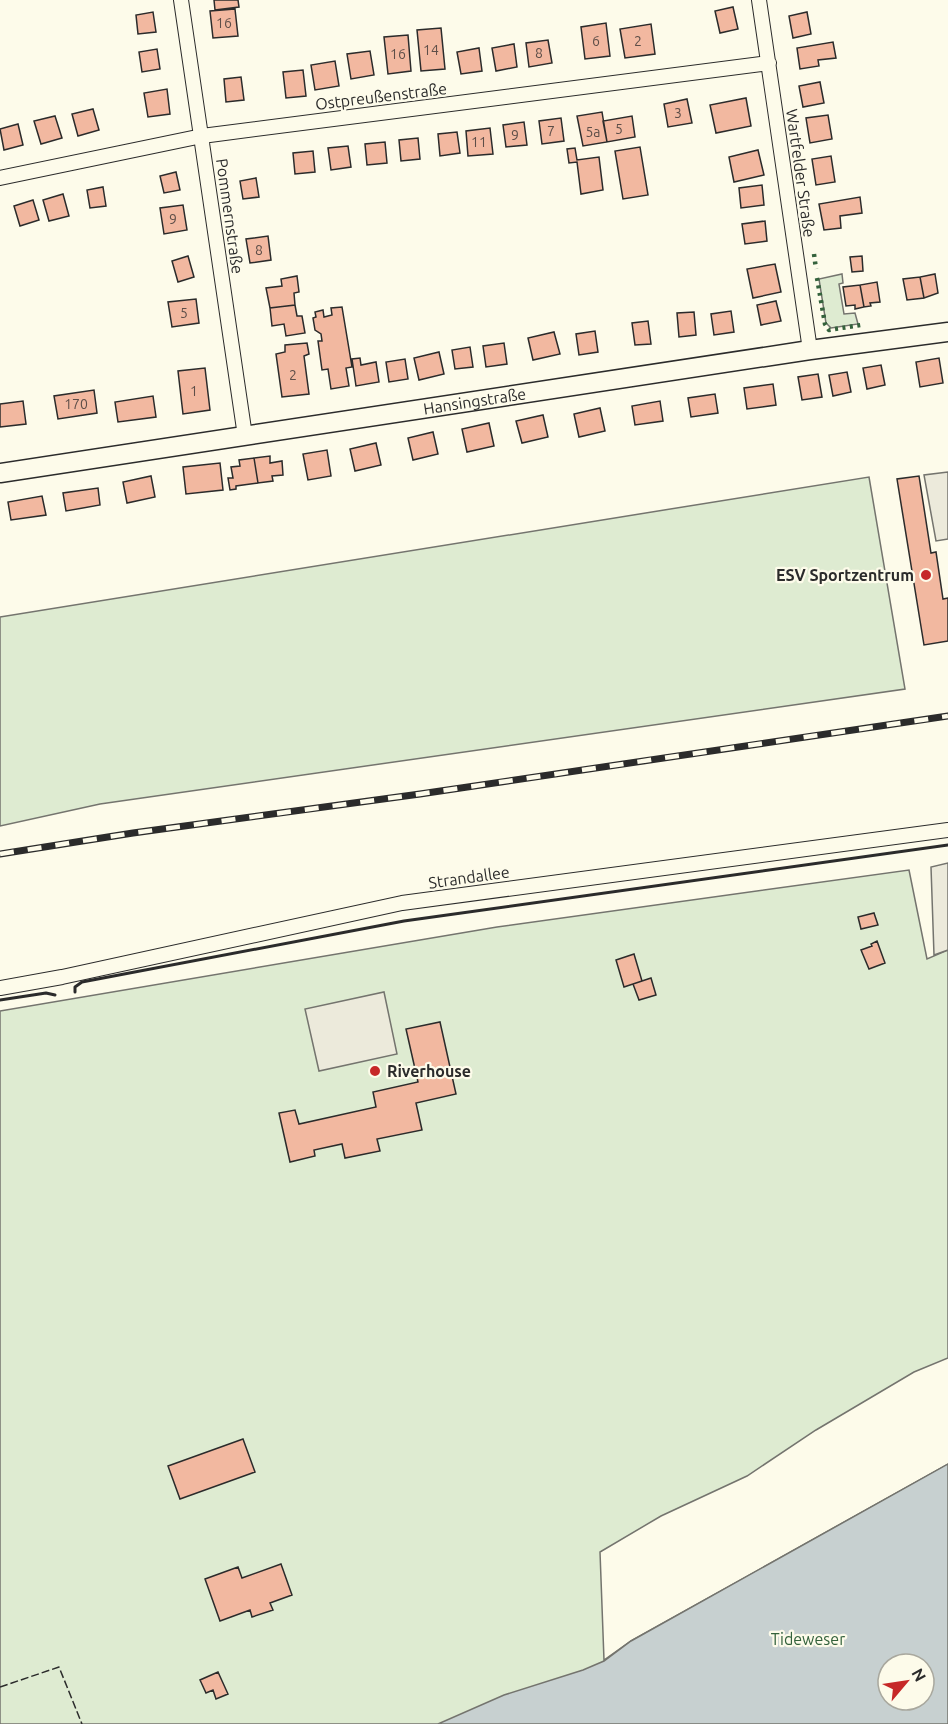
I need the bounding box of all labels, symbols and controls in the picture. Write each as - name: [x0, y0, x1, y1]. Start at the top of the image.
- house number: 16: [216, 15, 232, 31]
- house number: 6: [592, 33, 600, 49]
- house number: 2: [634, 33, 642, 49]
- house number: 14: [423, 42, 439, 58]
- house number: 8: [535, 45, 543, 61]
- house number: 16: [390, 46, 406, 62]
- street label: Ostpreußenstraße: [314, 79, 448, 113]
- house number: 3: [674, 105, 682, 121]
- street label: Wartfelder Straße: [783, 108, 819, 238]
- house number: 5: [615, 121, 623, 137]
- house number: 7: [547, 123, 555, 139]
- house number: 5a: [585, 124, 601, 140]
- house number: 9: [511, 127, 519, 143]
- house number: 11: [471, 134, 487, 150]
- street label: Pommernstraße: [213, 157, 247, 275]
- house number: 9: [169, 211, 177, 227]
- house number: 8: [255, 242, 263, 258]
- house number: 5: [180, 305, 188, 321]
- house number: 2: [289, 367, 297, 383]
- house number: 1: [190, 383, 198, 399]
- street label: Hansingstraße: [422, 384, 527, 418]
- house number: 170: [64, 396, 88, 412]
- place label: ESV Sportzentrum: [776, 566, 914, 584]
- marker: ESV Sportzentrum: [919, 568, 933, 582]
- street label: Strandallee: [427, 862, 511, 892]
- place label: Riverhouse: [387, 1062, 471, 1080]
- marker: Riverhouse: [368, 1064, 382, 1078]
- park label: Tideweser: [771, 1630, 845, 1648]
- north arrow: [876, 1652, 936, 1712]
- text: N: [908, 1665, 930, 1684]

